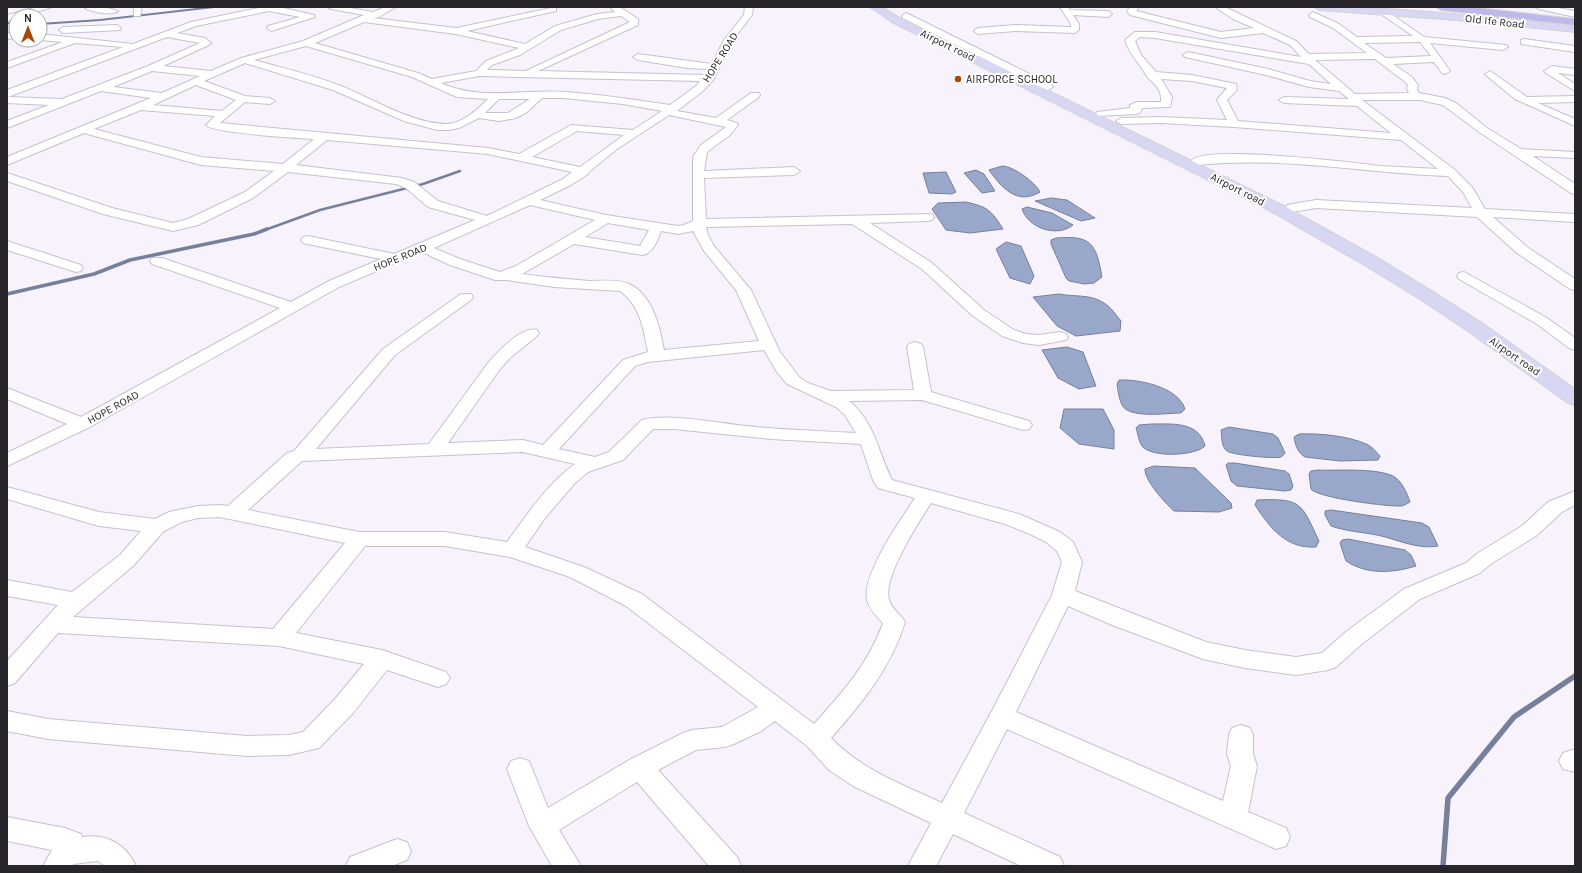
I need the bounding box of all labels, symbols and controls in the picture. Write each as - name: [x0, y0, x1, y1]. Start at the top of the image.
- north arrow: [8, 8, 48, 48]
- text: N: [24, 12, 32, 25]
- street label: Old Ife Road: [1465, 12, 1525, 31]
- street label: Airport road: [918, 27, 977, 64]
- street label: HOPE ROAD: [700, 30, 741, 85]
- place label: AIRFORCE SCHOOL: [966, 73, 1058, 86]
- marker: AIRFORCE SCHOOL: [953, 74, 963, 84]
- street label: Airport road: [1208, 170, 1267, 209]
- street label: HOPE ROAD: [371, 241, 429, 274]
- street label: Airport road: [1487, 334, 1543, 379]
- street label: HOPE ROAD: [85, 388, 141, 427]

